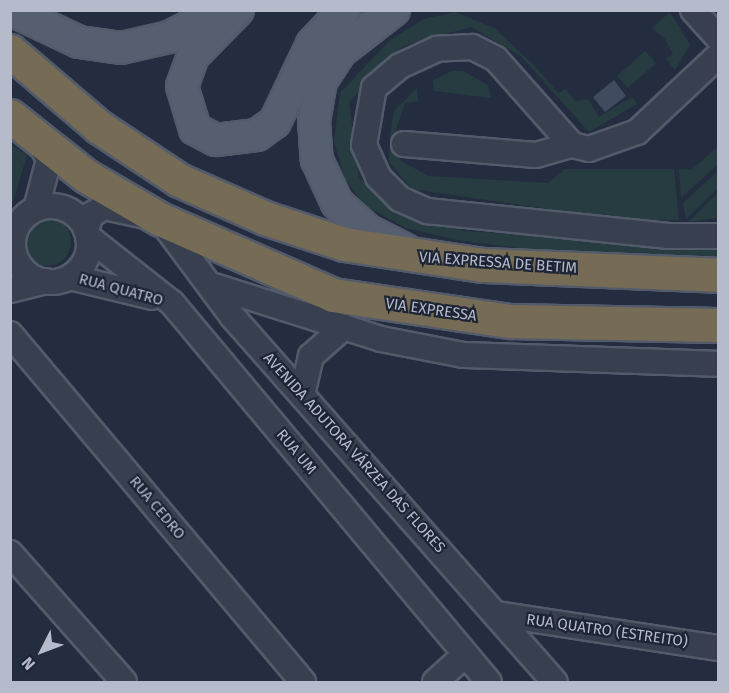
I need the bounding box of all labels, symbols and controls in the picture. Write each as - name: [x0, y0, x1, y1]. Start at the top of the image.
- street label: VIA EXPRESSA DE BETIM: [418, 248, 578, 278]
- street label: RUA QUATRO: [77, 270, 165, 310]
- street label: VIA EXPRESSA: [384, 295, 478, 325]
- street label: AVENIDA ADUTORA VÁRZEA DAS FLORES: [259, 349, 449, 557]
- street label: RUA UM: [272, 426, 320, 478]
- street label: RUA CEDRO: [125, 473, 189, 543]
- street label: RUA QUATRO (ESTREITO): [525, 611, 689, 651]
- north arrow: [12, 621, 72, 681]
- text: N: [18, 653, 39, 674]

